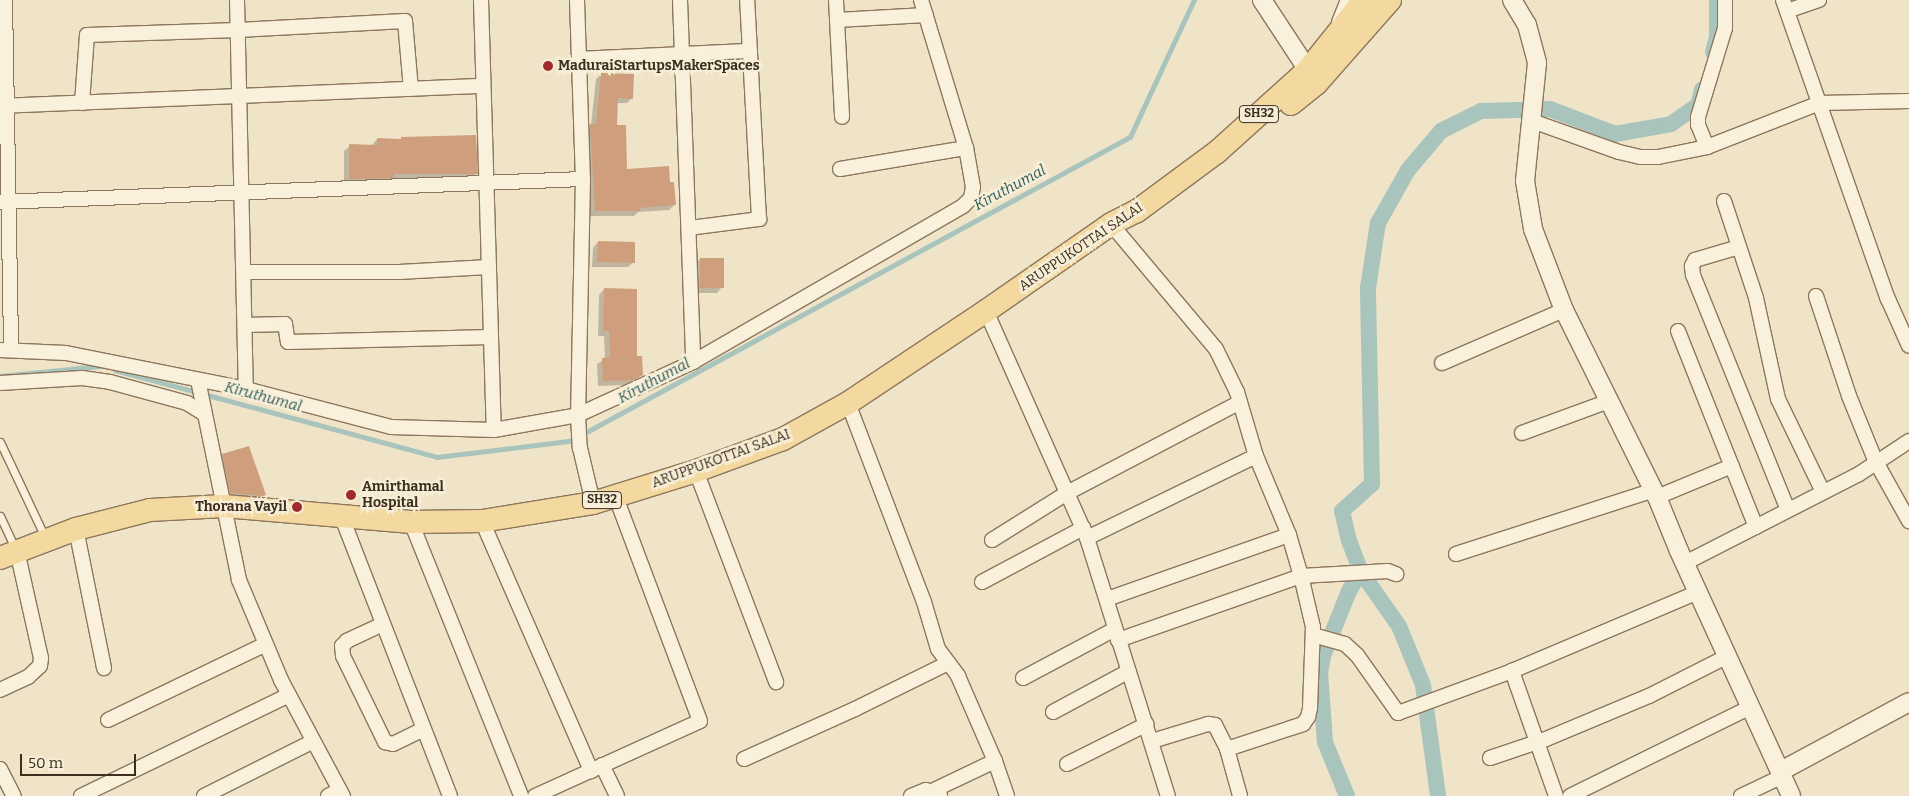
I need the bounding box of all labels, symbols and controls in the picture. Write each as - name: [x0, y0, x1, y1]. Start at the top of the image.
- place label: MaduraiStartupsMakerSpaces: [558, 58, 760, 74]
- marker: MaduraiStartupsMakerSpaces: [542, 60, 554, 72]
- road number: SH32: [1238, 105, 1280, 124]
- water label: Kiruthumal: [971, 162, 1049, 214]
- street label: ARUPPUKOTTAI SALAI: [1016, 199, 1146, 295]
- water label: Kiruthumal: [615, 355, 693, 407]
- water label: Kiruthumal: [223, 378, 303, 416]
- street label: ARUPPUKOTTAI SALAI: [649, 426, 793, 492]
- place label: Amirthamal Hospital: [362, 479, 444, 512]
- marker: Amirthamal Hospital: [344, 488, 358, 502]
- road number: SH32: [581, 490, 623, 510]
- place label: Thorana Vayil: [195, 499, 287, 515]
- marker: Thorana Vayil: [291, 501, 303, 513]
- scale bar: [22, 744, 139, 776]
- text: 50 m: [28, 754, 63, 772]

